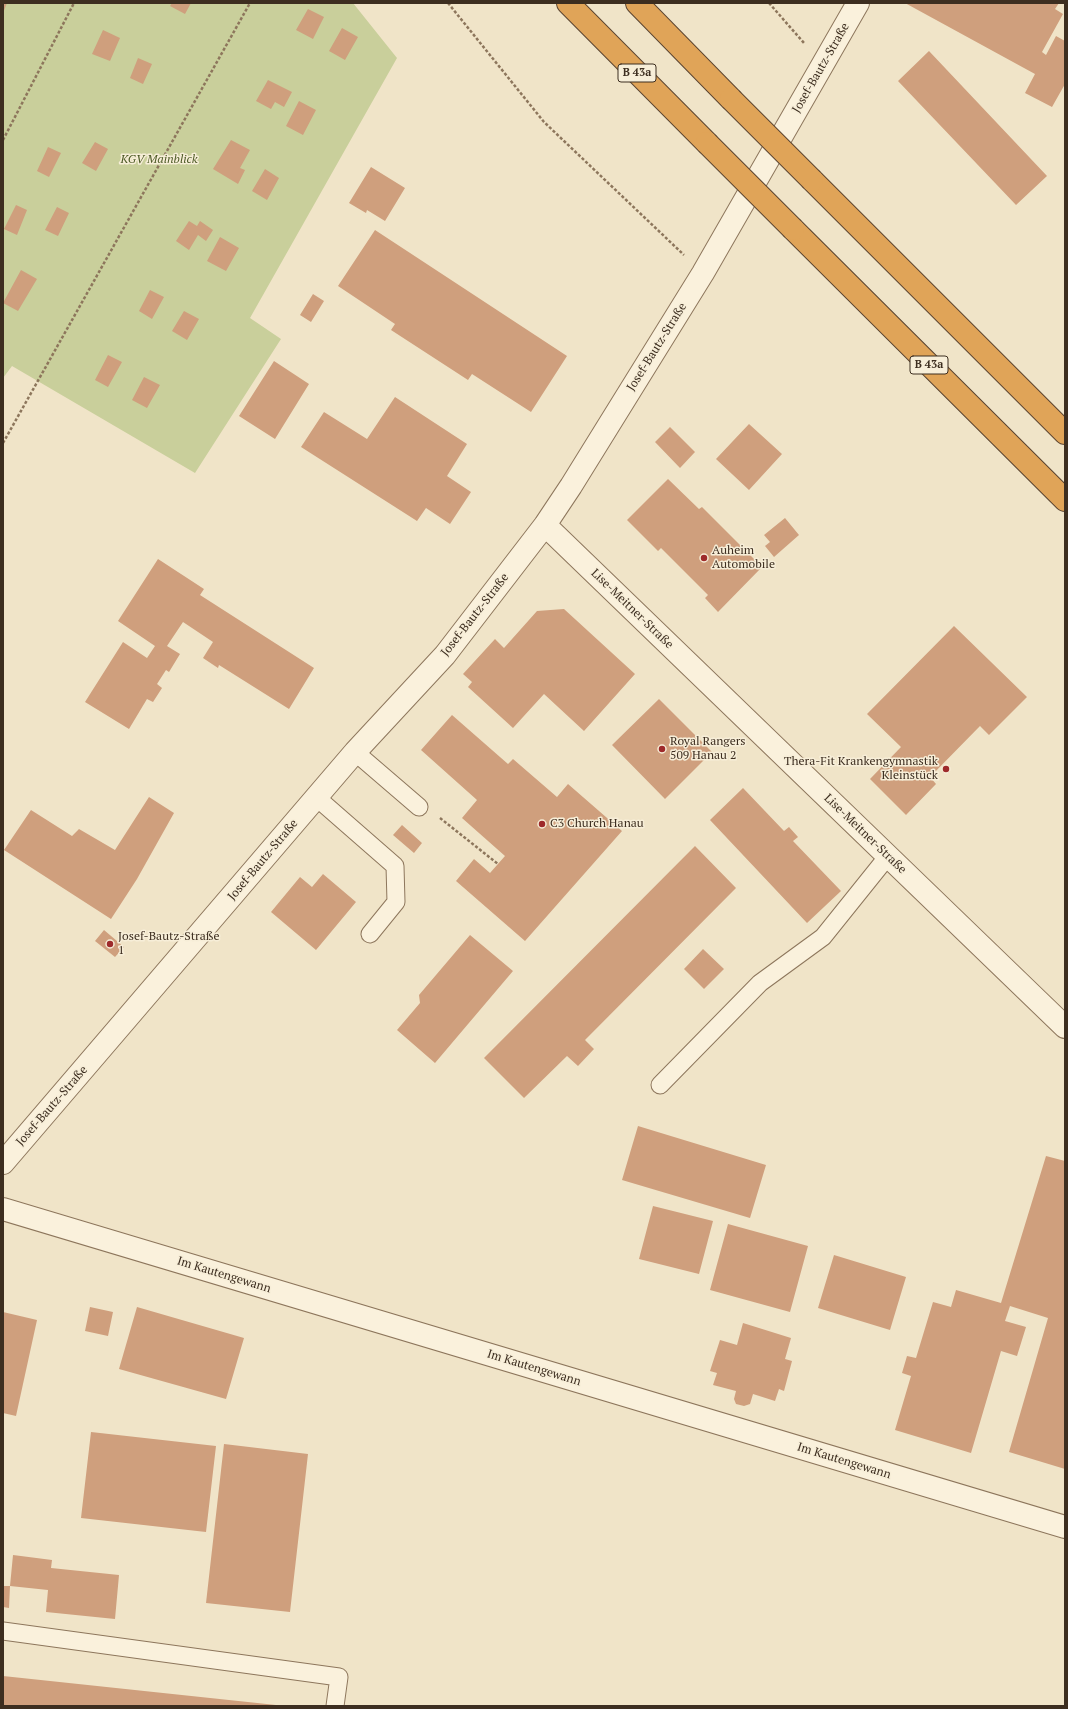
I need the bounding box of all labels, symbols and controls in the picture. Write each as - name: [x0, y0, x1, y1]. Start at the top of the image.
- street label: Josef-Bautz-Straße: [789, 20, 853, 116]
- road number: B 43a: [618, 64, 656, 82]
- park label: KGV Mainblick: [121, 153, 197, 167]
- street label: Josef-Bautz-Straße: [624, 300, 690, 394]
- road number: B 43a: [910, 356, 948, 374]
- place label: Auheim Automobile: [712, 544, 775, 572]
- marker: Auheim Automobile: [699, 553, 709, 563]
- street label: Lise-Meitner-Straße: [588, 566, 676, 652]
- street label: Josef-Bautz-Straße: [438, 571, 512, 659]
- place label: Royal Rangers 509 Hanau 2: [670, 735, 745, 763]
- marker: Royal Rangers 509 Hanau 2: [657, 744, 667, 754]
- place label: Thera-Fit Krankengymnastik Kleinstück: [784, 755, 938, 783]
- marker: Thera-Fit Krankengymnastik Kleinstück: [941, 764, 951, 774]
- street label: Lise-Meitner-Straße: [821, 791, 909, 877]
- street label: Josef-Bautz-Straße: [225, 817, 301, 903]
- place label: C3 Church Hanau: [550, 817, 644, 831]
- marker: C3 Church Hanau: [537, 819, 547, 829]
- place label: Josef-Bautz-Straße 1: [118, 930, 219, 958]
- marker: Josef-Bautz-Straße 1: [105, 939, 115, 949]
- street label: Josef-Bautz-Straße: [13, 1063, 91, 1149]
- street label: Im Kautengewann: [175, 1254, 273, 1296]
- street label: Im Kautengewann: [485, 1347, 583, 1389]
- street label: Im Kautengewann: [795, 1440, 893, 1482]

